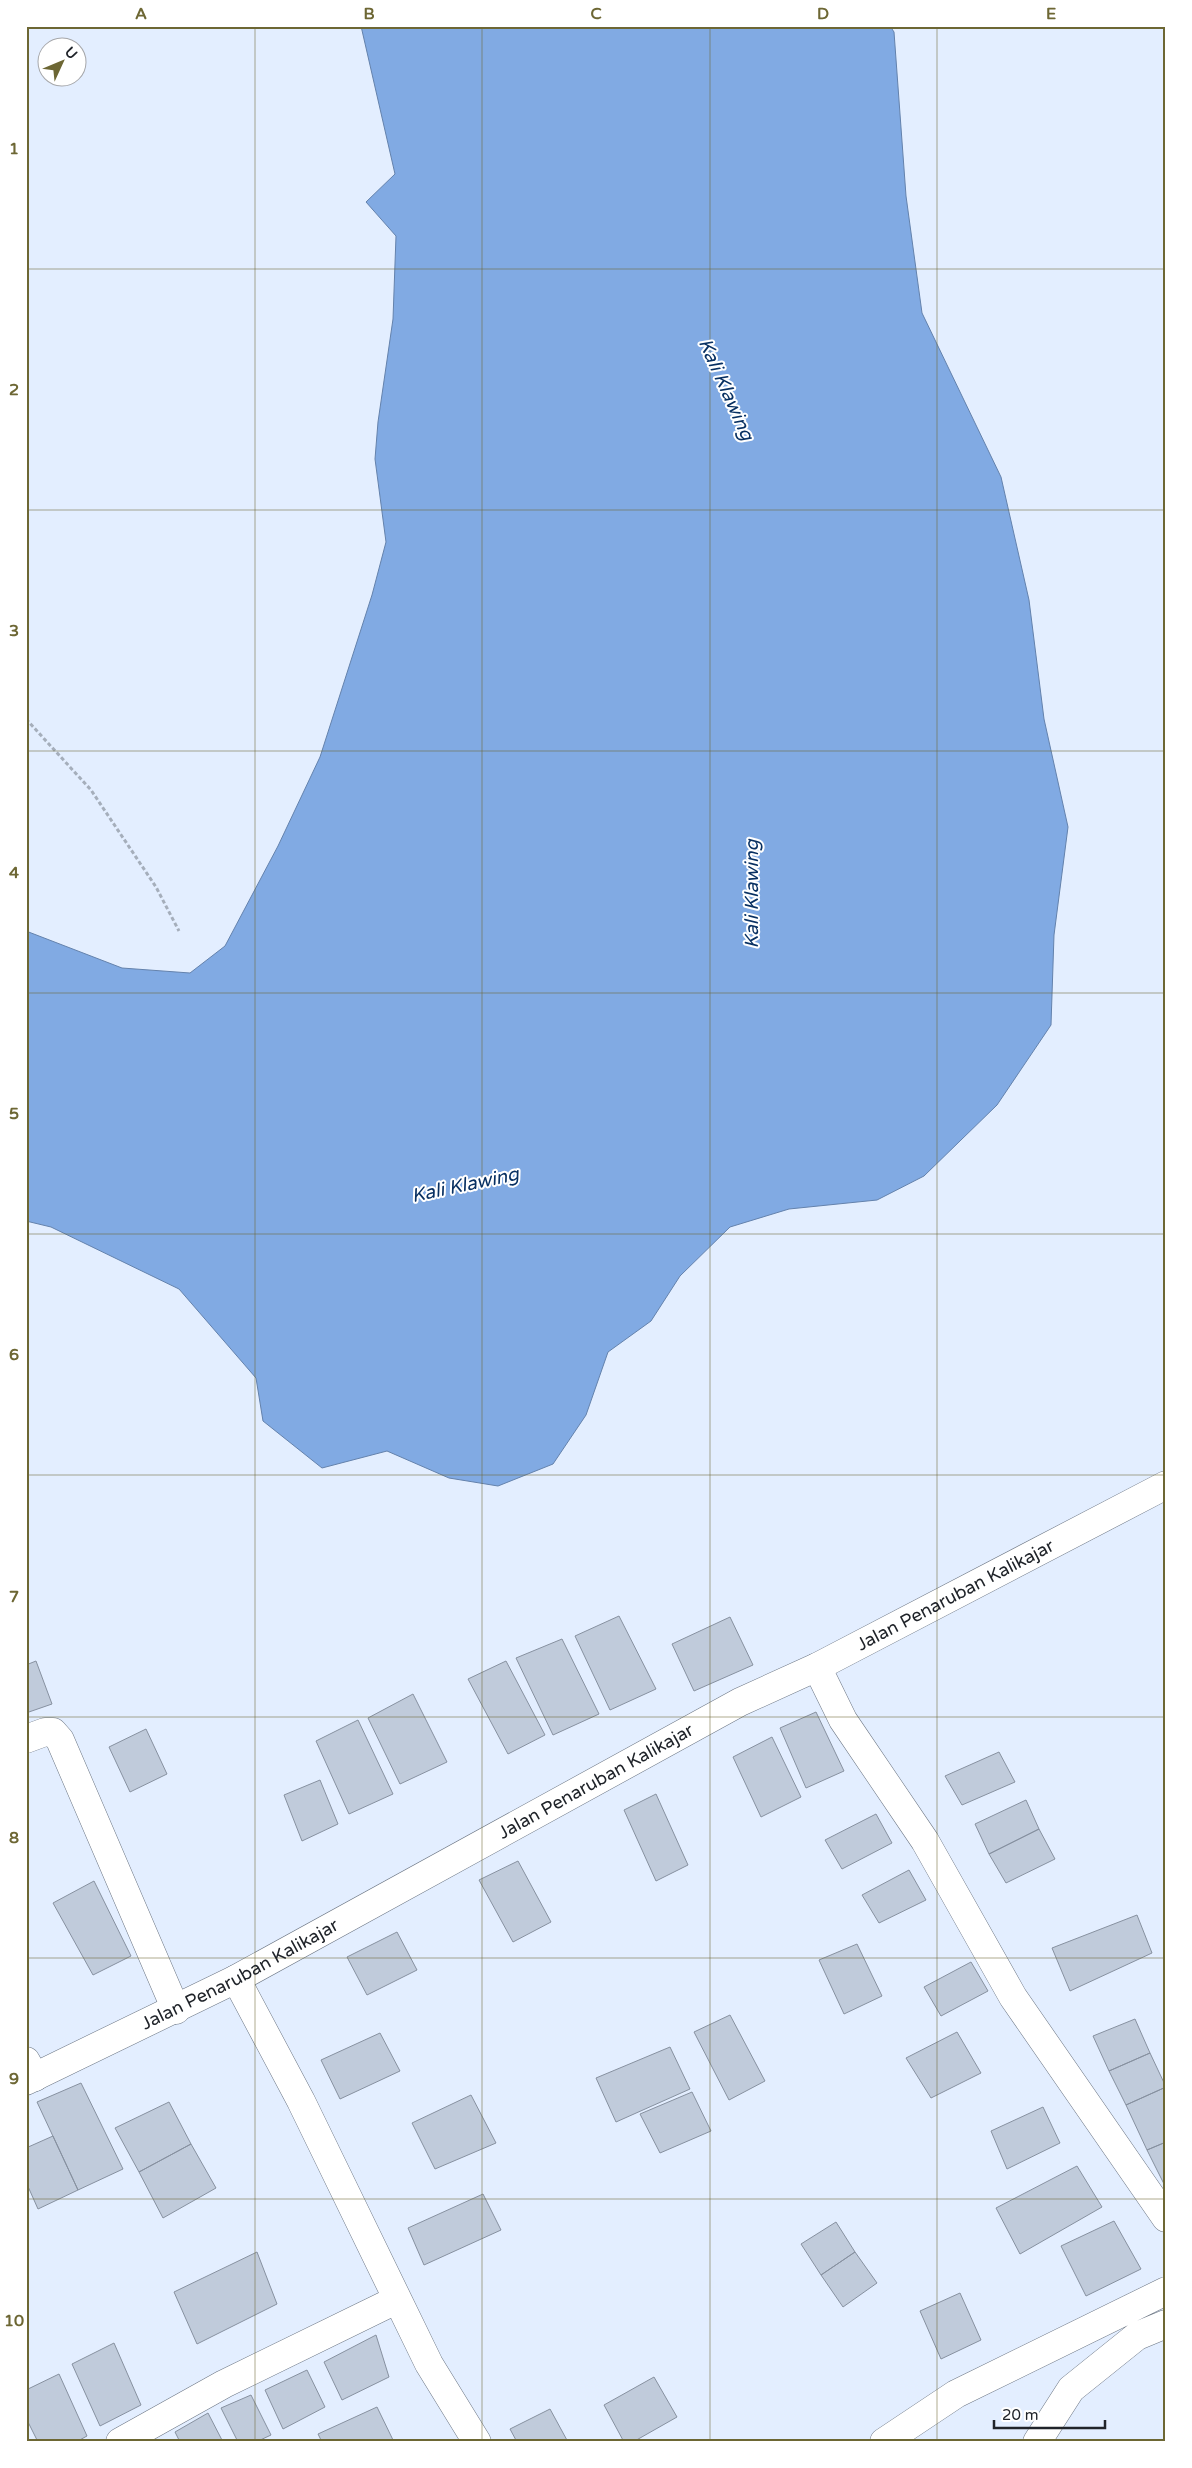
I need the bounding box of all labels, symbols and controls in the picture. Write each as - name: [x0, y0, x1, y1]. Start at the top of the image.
- text: A: [135, 4, 147, 24]
- text: B: [363, 4, 375, 24]
- text: C: [590, 4, 602, 24]
- text: D: [817, 4, 829, 24]
- text: E: [1046, 4, 1056, 24]
- north arrow: [38, 38, 88, 88]
- text: U: [61, 44, 81, 63]
- text: 1: [9, 139, 19, 159]
- water label: Kali Klawing: [694, 335, 759, 445]
- text: 2: [9, 380, 19, 400]
- text: 3: [9, 621, 19, 641]
- water label: Kali Klawing: [741, 838, 763, 949]
- text: 4: [9, 863, 19, 883]
- text: 5: [9, 1104, 19, 1124]
- water label: Kali Klawing: [410, 1163, 522, 1207]
- text: 6: [9, 1345, 19, 1365]
- street label: Jalan Penaruban Kalikajar: [853, 1534, 1058, 1655]
- text: 7: [9, 1587, 19, 1607]
- street label: Jalan Penaruban Kalikajar: [494, 1719, 697, 1844]
- text: 8: [9, 1828, 19, 1848]
- street label: Jalan Penaruban Kalikajar: [137, 1914, 342, 2034]
- text: 9: [9, 2069, 19, 2089]
- text: 10: [4, 2311, 24, 2331]
- scale bar: [994, 2398, 1106, 2430]
- text: 20 m: [1002, 2406, 1039, 2424]

